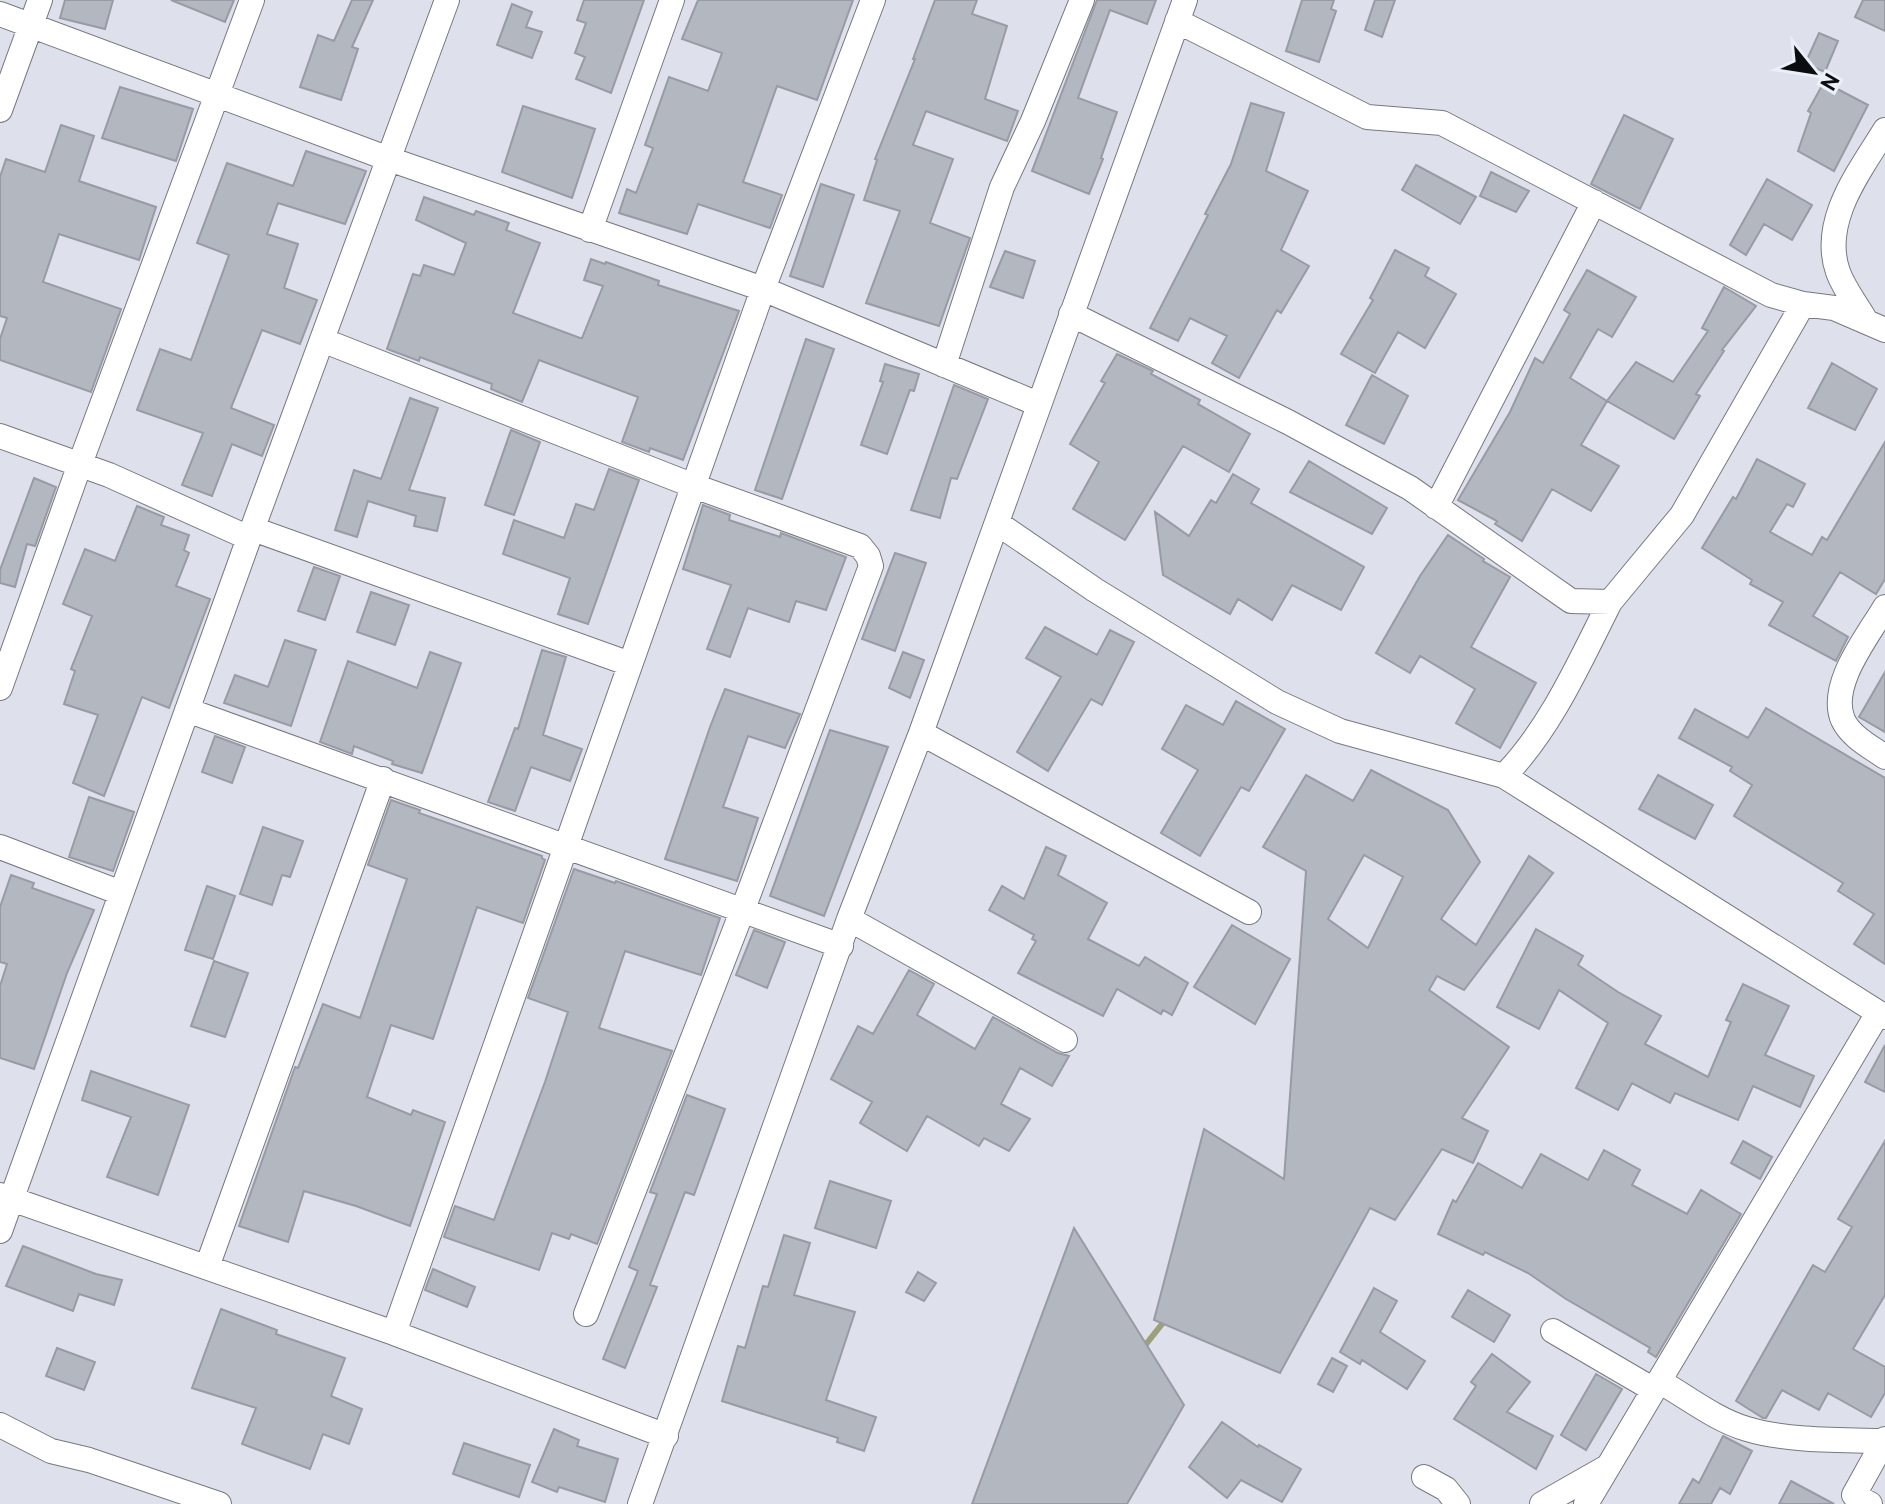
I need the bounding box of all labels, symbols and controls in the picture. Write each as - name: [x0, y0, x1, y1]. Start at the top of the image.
- north arrow: [1773, 32, 1853, 112]
- text: N: [1813, 67, 1844, 94]

